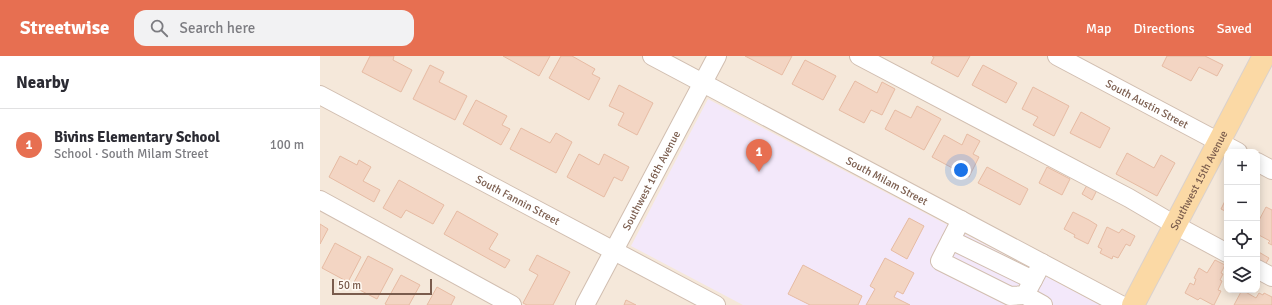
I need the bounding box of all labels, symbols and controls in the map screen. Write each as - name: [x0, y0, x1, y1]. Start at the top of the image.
- search box: [134, 10, 414, 46]
- text: Streetwise: [20, 16, 110, 40]
- icon: search: [148, 17, 170, 39]
- text: Search here: [180, 19, 255, 37]
- text: Map: [1086, 20, 1112, 37]
- text: Directions: [1134, 20, 1195, 37]
- text: Saved: [1217, 20, 1252, 37]
- text: Nearby: [16, 72, 69, 93]
- street label: South Austin Street: [1103, 77, 1191, 132]
- text: Bivins Elementary School: [54, 128, 220, 146]
- street label: Southwest 15th Avenue: [1168, 128, 1231, 232]
- street label: Southwest 16th Avenue: [620, 129, 683, 233]
- text: 1: [25, 137, 33, 153]
- text: 100 m: [270, 137, 304, 153]
- pin: 1: [746, 139, 772, 172]
- text: School · South Milam Street: [54, 146, 209, 162]
- map controls: [1224, 149, 1260, 293]
- button: +: [1224, 149, 1260, 185]
- street label: South Milam Street: [844, 154, 930, 208]
- your location: [951, 160, 971, 180]
- street label: South Fannin Street: [473, 173, 562, 228]
- button: −: [1224, 185, 1260, 221]
- button: locate: [1224, 221, 1260, 257]
- button: layers: [1224, 257, 1260, 293]
- scale bar: [332, 277, 432, 296]
- text: 50 m: [338, 279, 361, 292]

